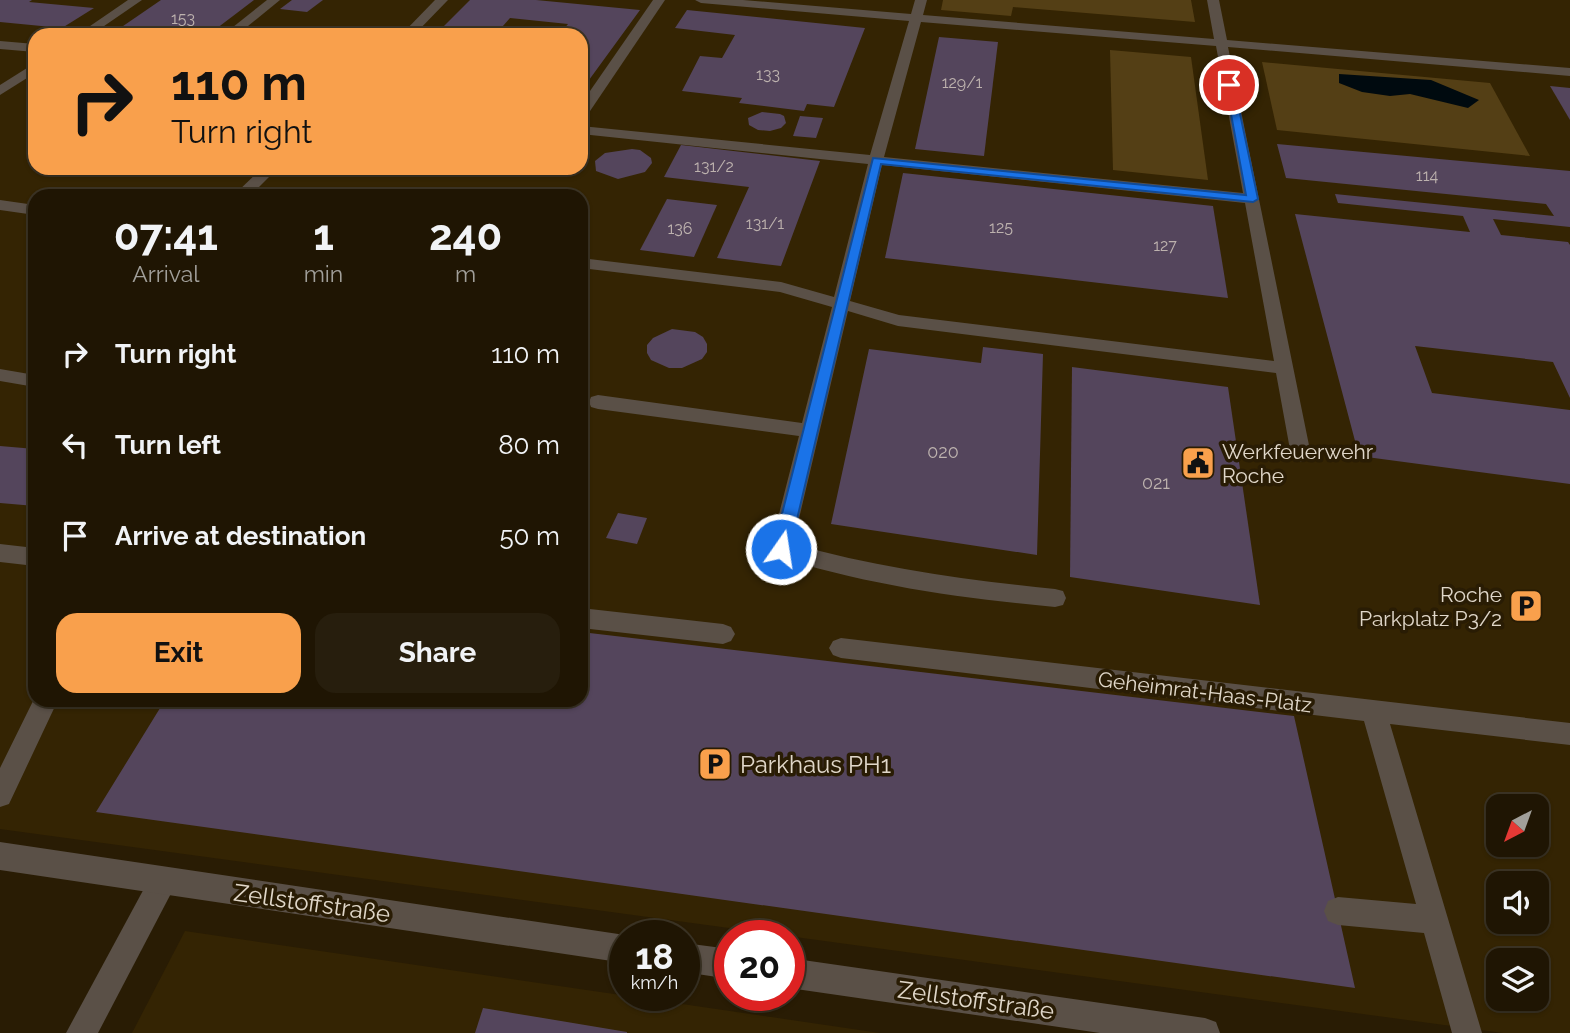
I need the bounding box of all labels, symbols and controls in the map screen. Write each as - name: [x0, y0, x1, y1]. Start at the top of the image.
- house number: 153: [171, 9, 195, 28]
- text: 110 m: [171, 54, 307, 111]
- pin: [1199, 55, 1259, 115]
- icon: right: [56, 56, 147, 147]
- house number: 133: [756, 65, 780, 84]
- icon: arrive: [1210, 66, 1248, 104]
- house number: 129/1: [942, 73, 983, 92]
- text: Turn right: [171, 113, 312, 150]
- house number: 131/2: [694, 157, 734, 176]
- house number: 114: [1416, 166, 1438, 185]
- text: 07:41: [114, 211, 218, 260]
- text: 1: [313, 211, 334, 260]
- text: 240: [429, 211, 502, 260]
- house number: 131/1: [746, 214, 784, 233]
- house number: 125: [989, 218, 1013, 237]
- house number: 136: [667, 219, 693, 238]
- house number: 127: [1153, 236, 1177, 255]
- text: Arrival: [132, 260, 200, 287]
- text: min: [304, 260, 343, 287]
- text: m: [455, 260, 476, 287]
- icon: right: [56, 335, 94, 373]
- text: Turn right: [115, 339, 236, 369]
- text: 110 m: [491, 339, 560, 369]
- icon: left: [56, 426, 94, 464]
- text: Turn left: [115, 430, 221, 460]
- text: 80 m: [498, 430, 560, 460]
- place label: Werkfeuerwehr Roche: [1222, 439, 1374, 488]
- house number: 020: [927, 441, 959, 462]
- public building icon: Werkfeuerwehr Roche: [1179, 444, 1217, 482]
- house number: 021: [1142, 472, 1170, 493]
- position arrow: [744, 512, 818, 586]
- icon: arrive: [56, 517, 94, 555]
- text: Arrive at destination: [115, 521, 366, 551]
- text: 50 m: [499, 521, 560, 551]
- place label: Roche Parkplatz P3/2: [1359, 582, 1502, 631]
- parking icon: Roche Parkplatz P3/2: [1507, 587, 1545, 625]
- button: Exit: [56, 613, 301, 693]
- button: Share: [315, 613, 560, 693]
- street label: Geheimrat-Haas-Platz: [1097, 666, 1313, 718]
- parking icon: Parkhaus PH1: [696, 745, 734, 783]
- place label: Parkhaus PH1: [740, 750, 891, 779]
- north arrow: [1486, 794, 1549, 858]
- map controls: [1486, 794, 1549, 1011]
- button: sound: [1486, 871, 1549, 934]
- street label: Zellstoffstraße: [232, 878, 392, 928]
- speed limit sign: 20: [714, 920, 805, 1011]
- text: 18: [635, 936, 674, 977]
- button: layers: [1486, 948, 1549, 1011]
- text: km/h: [631, 972, 678, 993]
- street label: Zellstoffstraße: [896, 975, 1056, 1025]

